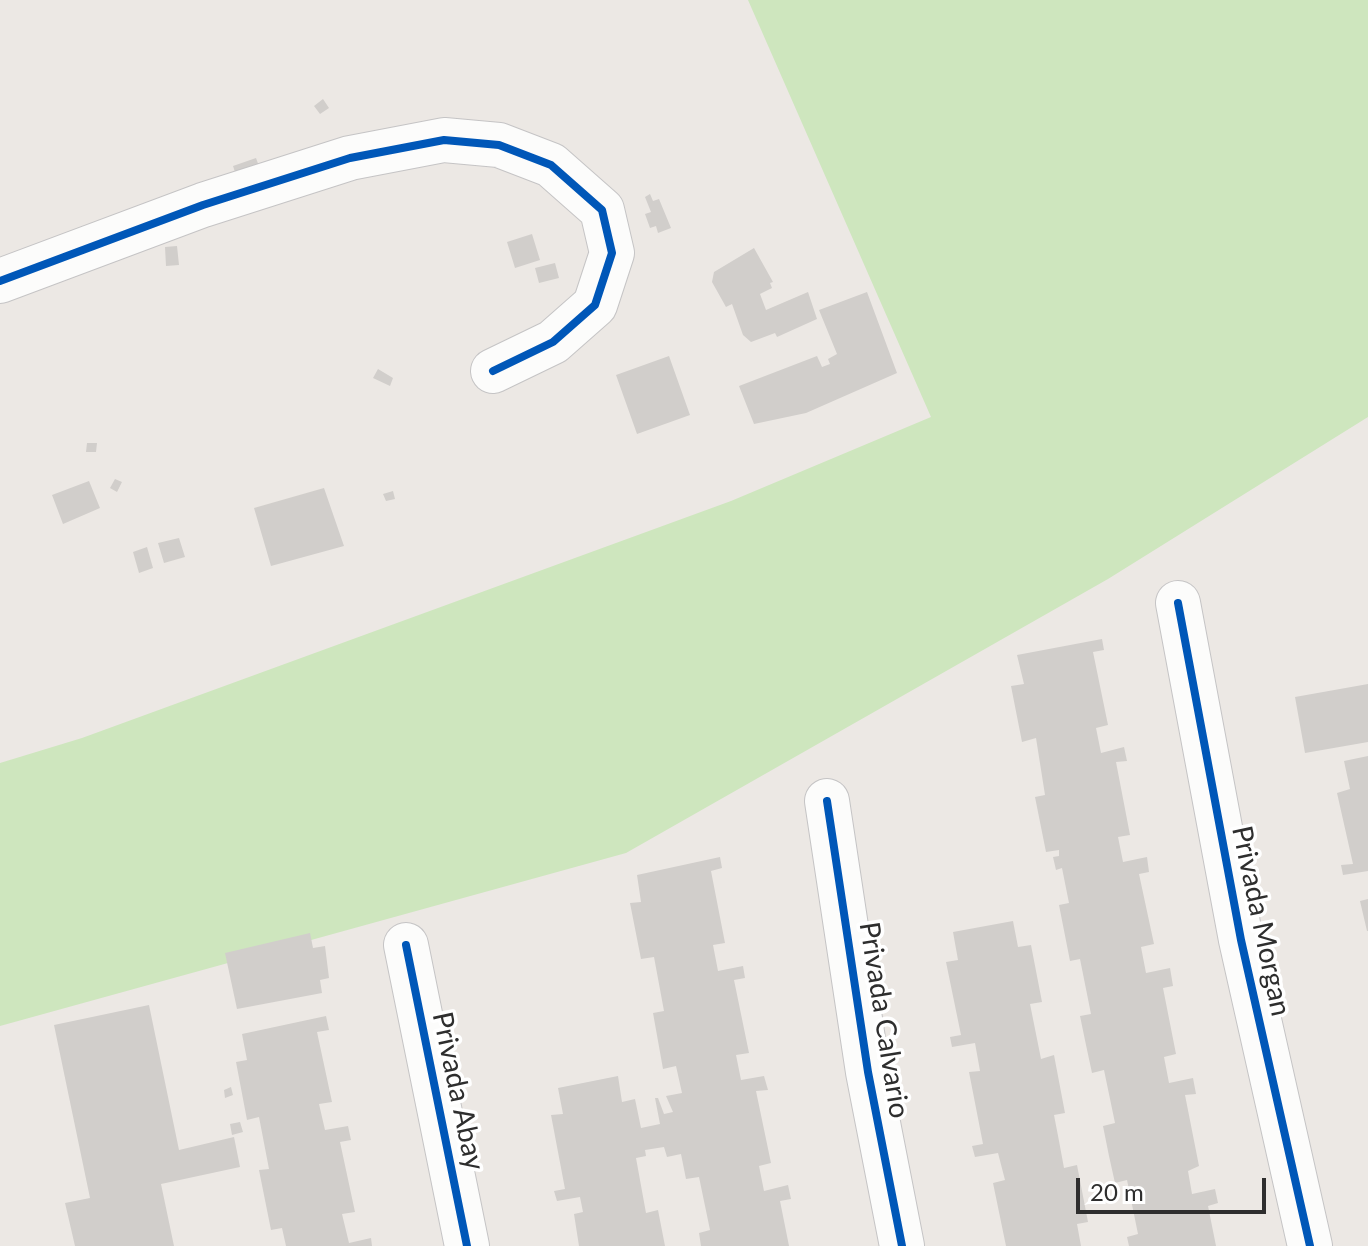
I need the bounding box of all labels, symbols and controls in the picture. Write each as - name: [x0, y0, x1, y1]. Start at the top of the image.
- street label: Privada Morgan: [1224, 823, 1298, 1019]
- street label: Privada Calvario: [852, 919, 916, 1121]
- street label: Privada Abay: [425, 1009, 491, 1173]
- scale bar: [1080, 1162, 1270, 1212]
- text: 20 m: [1090, 1177, 1144, 1206]

